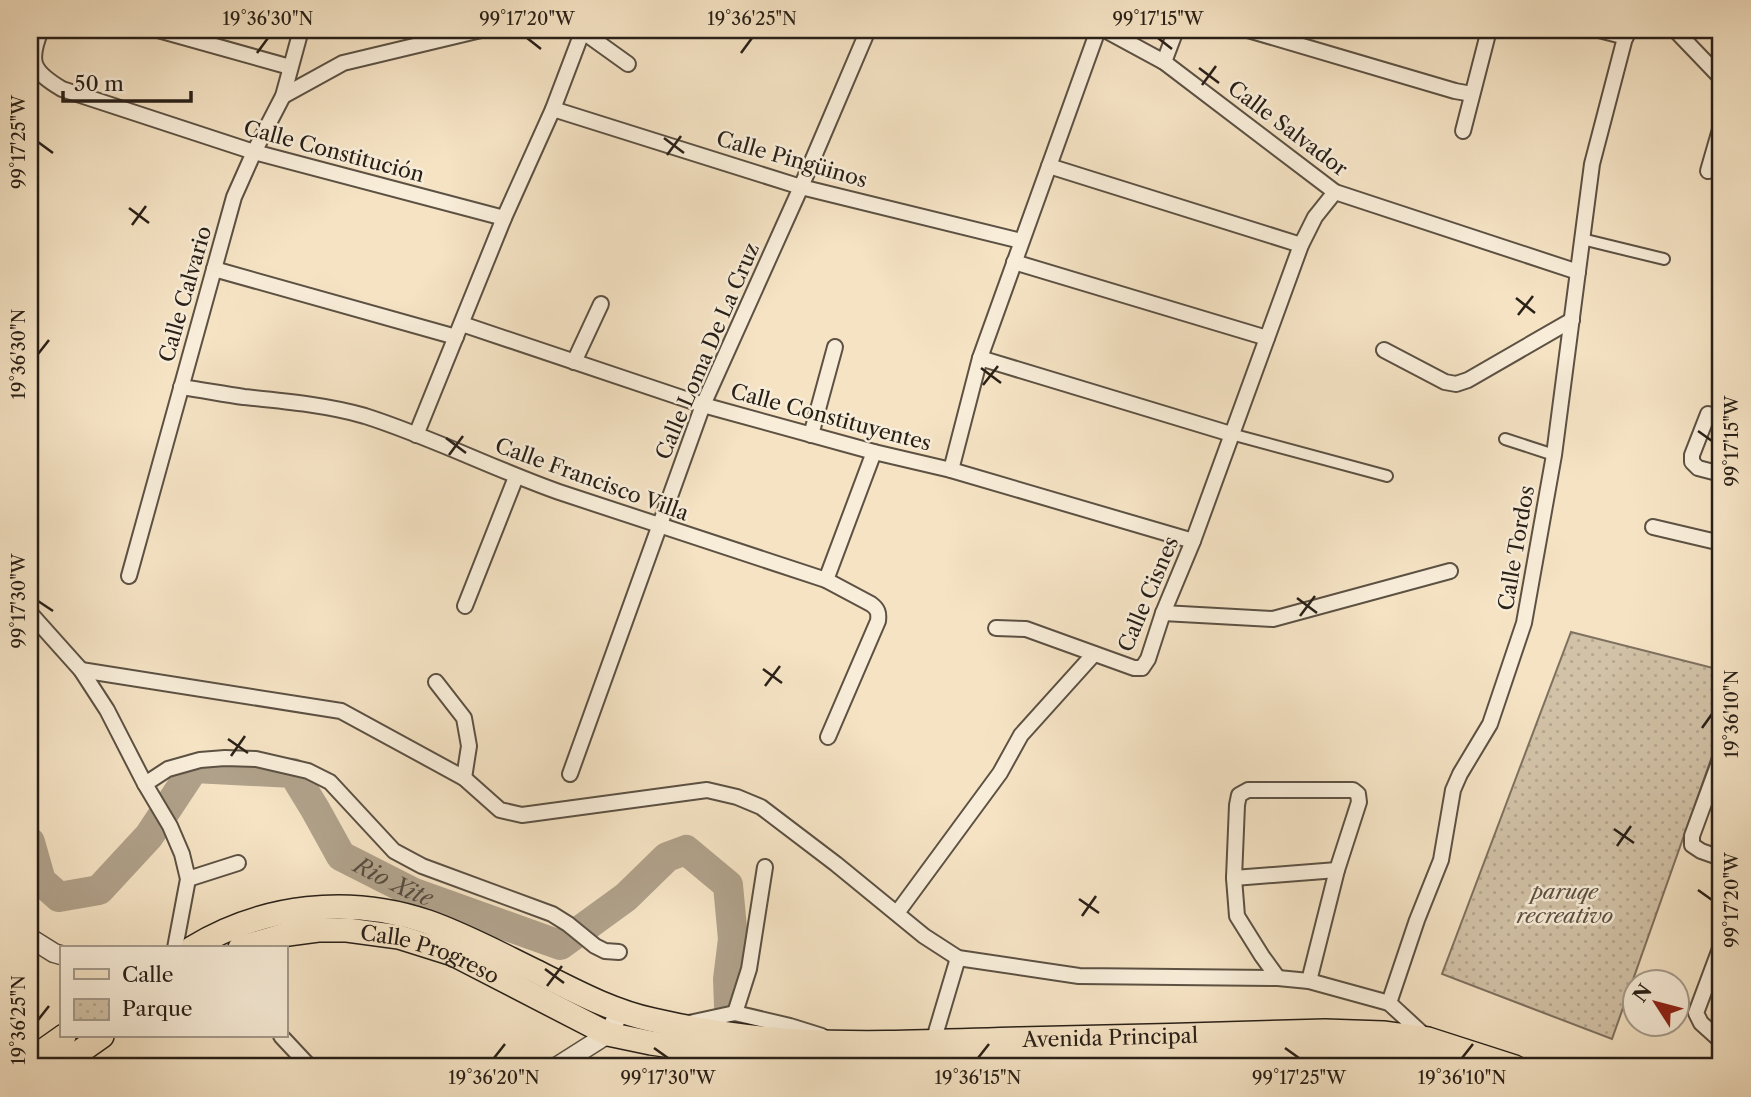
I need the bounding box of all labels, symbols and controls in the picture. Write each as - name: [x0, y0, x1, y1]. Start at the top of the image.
- text: 19°36'30"N: [223, 8, 314, 30]
- text: 99°17'20"W: [479, 8, 576, 30]
- text: 19°36'25"N: [707, 8, 797, 30]
- text: 99°17'15"W: [1112, 8, 1205, 30]
- scale bar: [63, 60, 191, 104]
- text: 50 m: [74, 71, 124, 96]
- street label: Calle Salvador: [1223, 75, 1353, 181]
- text: 99°17'25"W: [8, 94, 30, 189]
- street label: Calle Constitución: [241, 115, 427, 187]
- street label: Calle Pingüinos: [714, 126, 870, 192]
- street label: Calle Calvario: [154, 223, 216, 365]
- street label: Calle Loma De La Cruz: [650, 239, 764, 463]
- text: 19°36'30"N: [8, 308, 30, 399]
- street label: Calle Constituyentes: [728, 378, 934, 456]
- text: 99°17'15"W: [1721, 394, 1743, 487]
- street label: Calle Francisco Villa: [492, 432, 693, 526]
- street label: Calle Tordos: [1493, 484, 1539, 612]
- street label: Calle Cisnes: [1112, 533, 1184, 655]
- text: 99°17'30"W: [8, 552, 30, 649]
- text: 19°36'10"N: [1721, 670, 1743, 758]
- water label: Rio Xite: [348, 850, 437, 913]
- text: 99°17'20"W: [1721, 851, 1743, 948]
- park label: paruqe recreativo: [1516, 879, 1614, 928]
- street label: Calle Progreso: [359, 919, 504, 988]
- legend: [60, 946, 287, 1038]
- text: Calle: [122, 962, 174, 987]
- north arrow: [1622, 968, 1692, 1038]
- text: 19°36'25"N: [8, 975, 30, 1065]
- text: N: [1628, 980, 1657, 1007]
- text: Parque: [122, 996, 193, 1021]
- street label: Avenida Principal: [1021, 1022, 1198, 1051]
- text: 19°36'20"N: [448, 1067, 540, 1089]
- text: 99°17'30"W: [620, 1067, 717, 1089]
- text: 19°36'15"N: [935, 1067, 1022, 1089]
- text: 99°17'25"W: [1252, 1067, 1347, 1089]
- text: 19°36'10"N: [1418, 1067, 1506, 1089]

